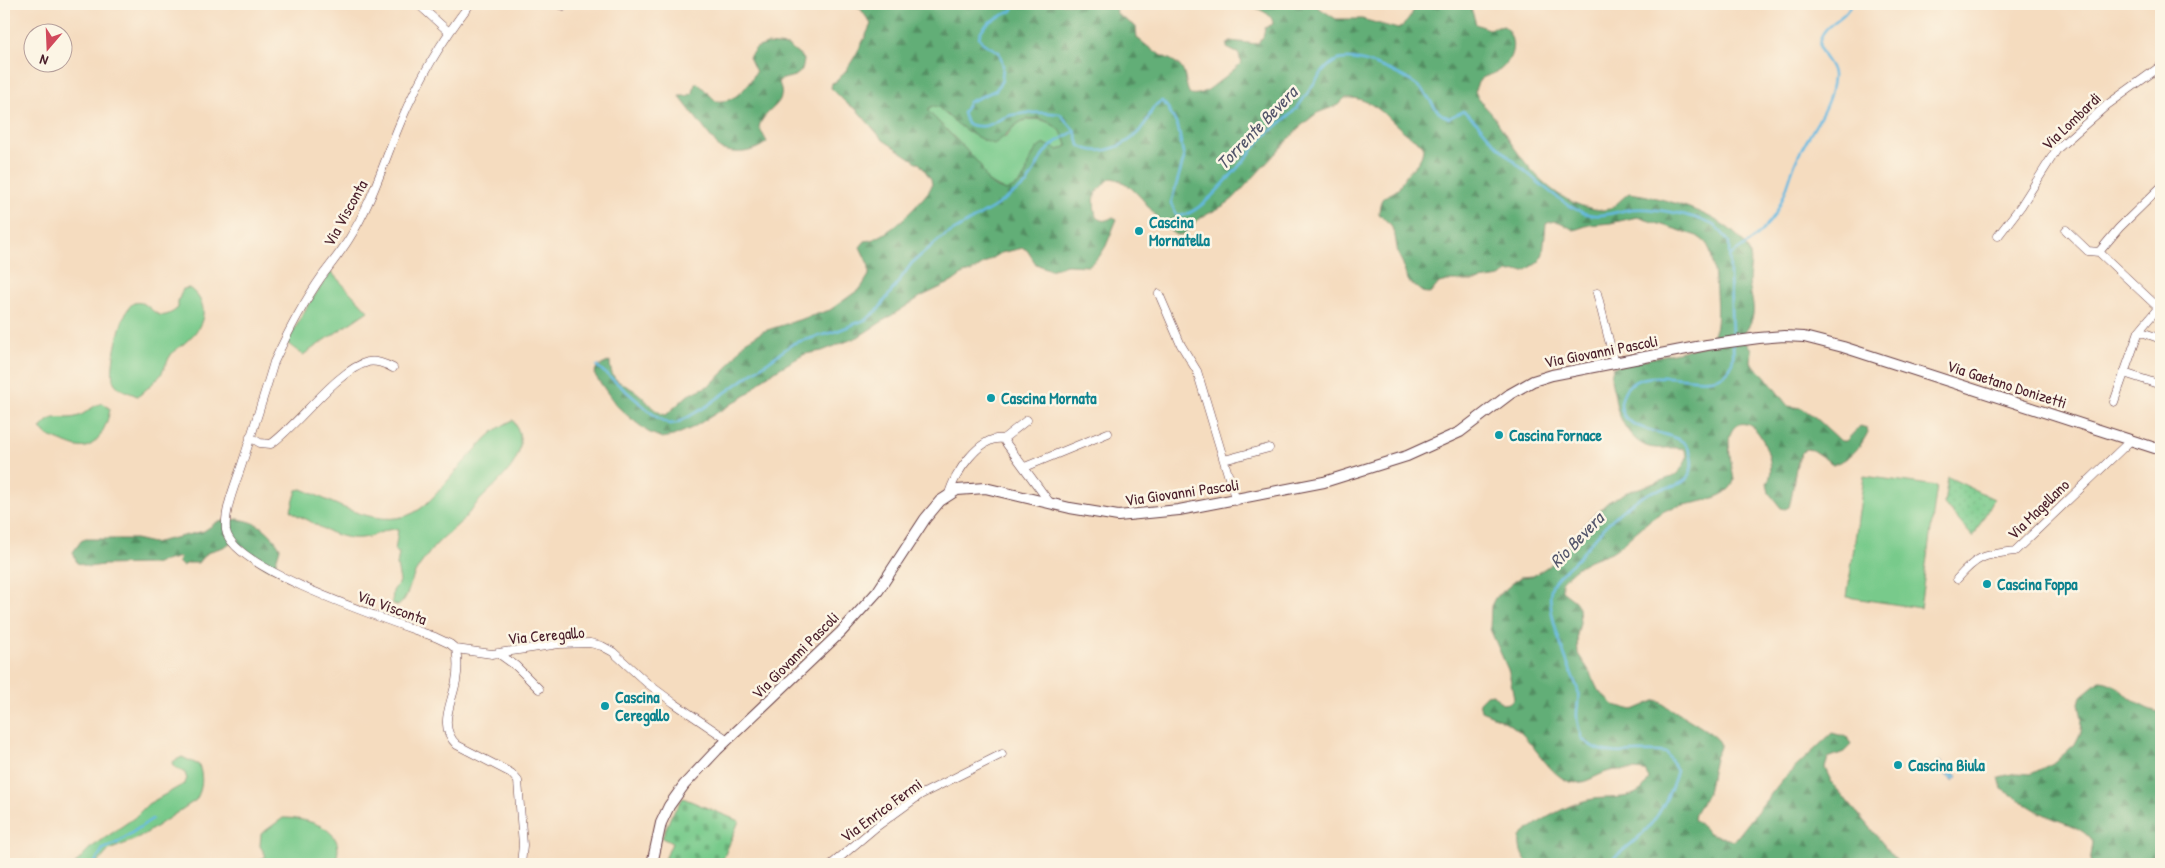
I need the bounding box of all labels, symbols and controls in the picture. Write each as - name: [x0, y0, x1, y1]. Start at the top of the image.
- north arrow: [22, 22, 72, 72]
- text: N: [36, 50, 50, 71]
- water label: Torrente Bevera: [1210, 79, 1304, 175]
- street label: Via Lombardi: [2037, 87, 2105, 155]
- street label: Via Visconta: [318, 176, 372, 250]
- place label: Cascina Mornatella: [1149, 211, 1210, 251]
- marker: Cascina Mornatella: [1133, 225, 1145, 237]
- street label: Via Giovanni Pascoli: [1542, 329, 1660, 373]
- street label: Via Gaetano Donizetti: [1944, 354, 2070, 414]
- place label: Cascina Mornata: [1001, 387, 1097, 409]
- marker: Cascina Mornata: [985, 392, 997, 404]
- place label: Cascina Fornace: [1509, 424, 1602, 446]
- marker: Cascina Fornace: [1493, 429, 1505, 441]
- street label: Via Giovanni Pascoli: [1123, 473, 1241, 511]
- street label: Via Magellano: [2002, 473, 2074, 544]
- water label: Rio Bevera: [1544, 505, 1611, 573]
- place label: Cascina Foppa: [1997, 573, 2078, 596]
- marker: Cascina Foppa: [1981, 578, 1993, 590]
- street label: Via Visconta: [354, 584, 430, 630]
- street label: Via Giovanni Pascoli: [746, 606, 844, 704]
- street label: Via Ceregallo: [507, 621, 586, 649]
- place label: Cascina Ceregallo: [615, 686, 670, 727]
- marker: Cascina Ceregallo: [599, 700, 611, 712]
- place label: Cascina Biula: [1908, 754, 1986, 776]
- marker: Cascina Biula: [1892, 759, 1904, 771]
- street label: Via Enrico Fermi: [836, 773, 926, 847]

